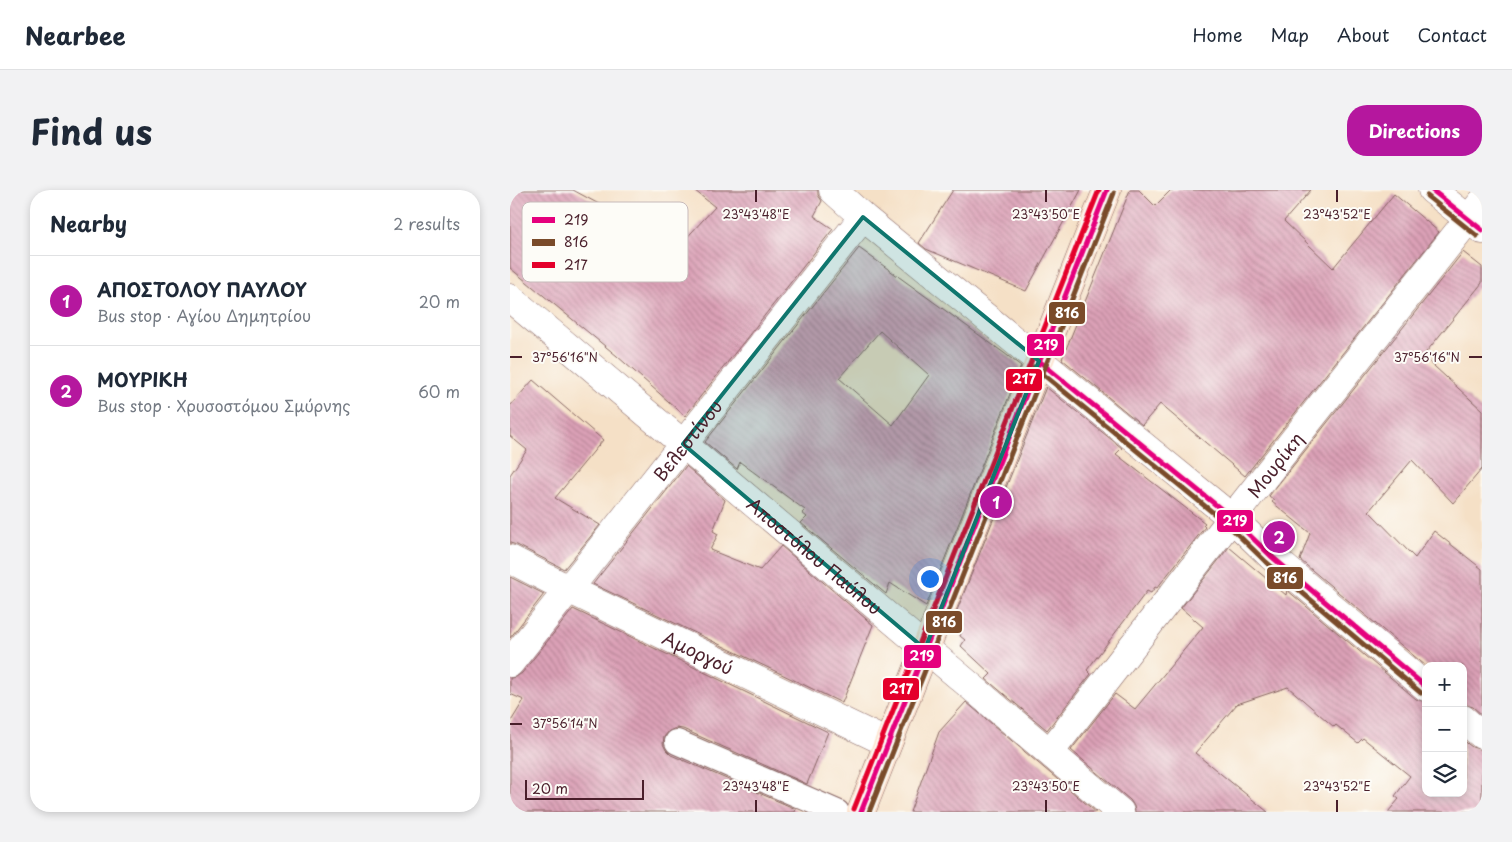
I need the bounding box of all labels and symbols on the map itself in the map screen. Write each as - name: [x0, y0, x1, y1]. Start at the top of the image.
- legend: [522, 202, 688, 282]
- text: 23°43'48"E: [722, 205, 790, 223]
- text: 23°43'50"E: [1012, 205, 1080, 223]
- text: 23°43'52"E: [1303, 205, 1371, 223]
- text: 219: [564, 209, 588, 230]
- text: 816: [564, 231, 588, 252]
- text: 217: [564, 254, 588, 275]
- line badge: 816: [1048, 301, 1086, 325]
- text: 816: [1055, 302, 1079, 323]
- line badge: 219: [1026, 333, 1065, 357]
- text: 219: [1034, 334, 1058, 355]
- text: 37°56'16"N: [532, 348, 598, 366]
- text: 37°56'16"N: [1394, 348, 1460, 366]
- line badge: 217: [1005, 368, 1043, 392]
- text: 217: [1012, 368, 1037, 389]
- street label: Βελεστίνου: [646, 393, 728, 486]
- street label: Μουρίκη: [1240, 426, 1309, 503]
- pin: 1: [980, 483, 1012, 521]
- street label: Αποστόλου Παύλου: [742, 490, 889, 620]
- line badge: 219: [1216, 509, 1254, 533]
- text: 219: [1223, 510, 1247, 531]
- pin: 2: [1263, 518, 1295, 556]
- your location: [917, 566, 943, 592]
- line badge: 816: [1266, 566, 1304, 590]
- text: 816: [1273, 567, 1297, 588]
- line badge: 816: [925, 610, 963, 634]
- text: 816: [932, 611, 956, 632]
- street label: Αμοργού: [658, 623, 738, 680]
- line badge: 219: [903, 644, 942, 669]
- text: 219: [910, 645, 934, 666]
- line badge: 217: [882, 677, 920, 701]
- text: 217: [889, 678, 914, 699]
- text: 37°56'14"N: [532, 714, 598, 732]
- scale bar: [525, 777, 644, 800]
- text: 23°43'48"E: [722, 777, 790, 795]
- text: 23°43'50"E: [1012, 777, 1080, 795]
- text: 23°43'52"E: [1303, 777, 1371, 795]

